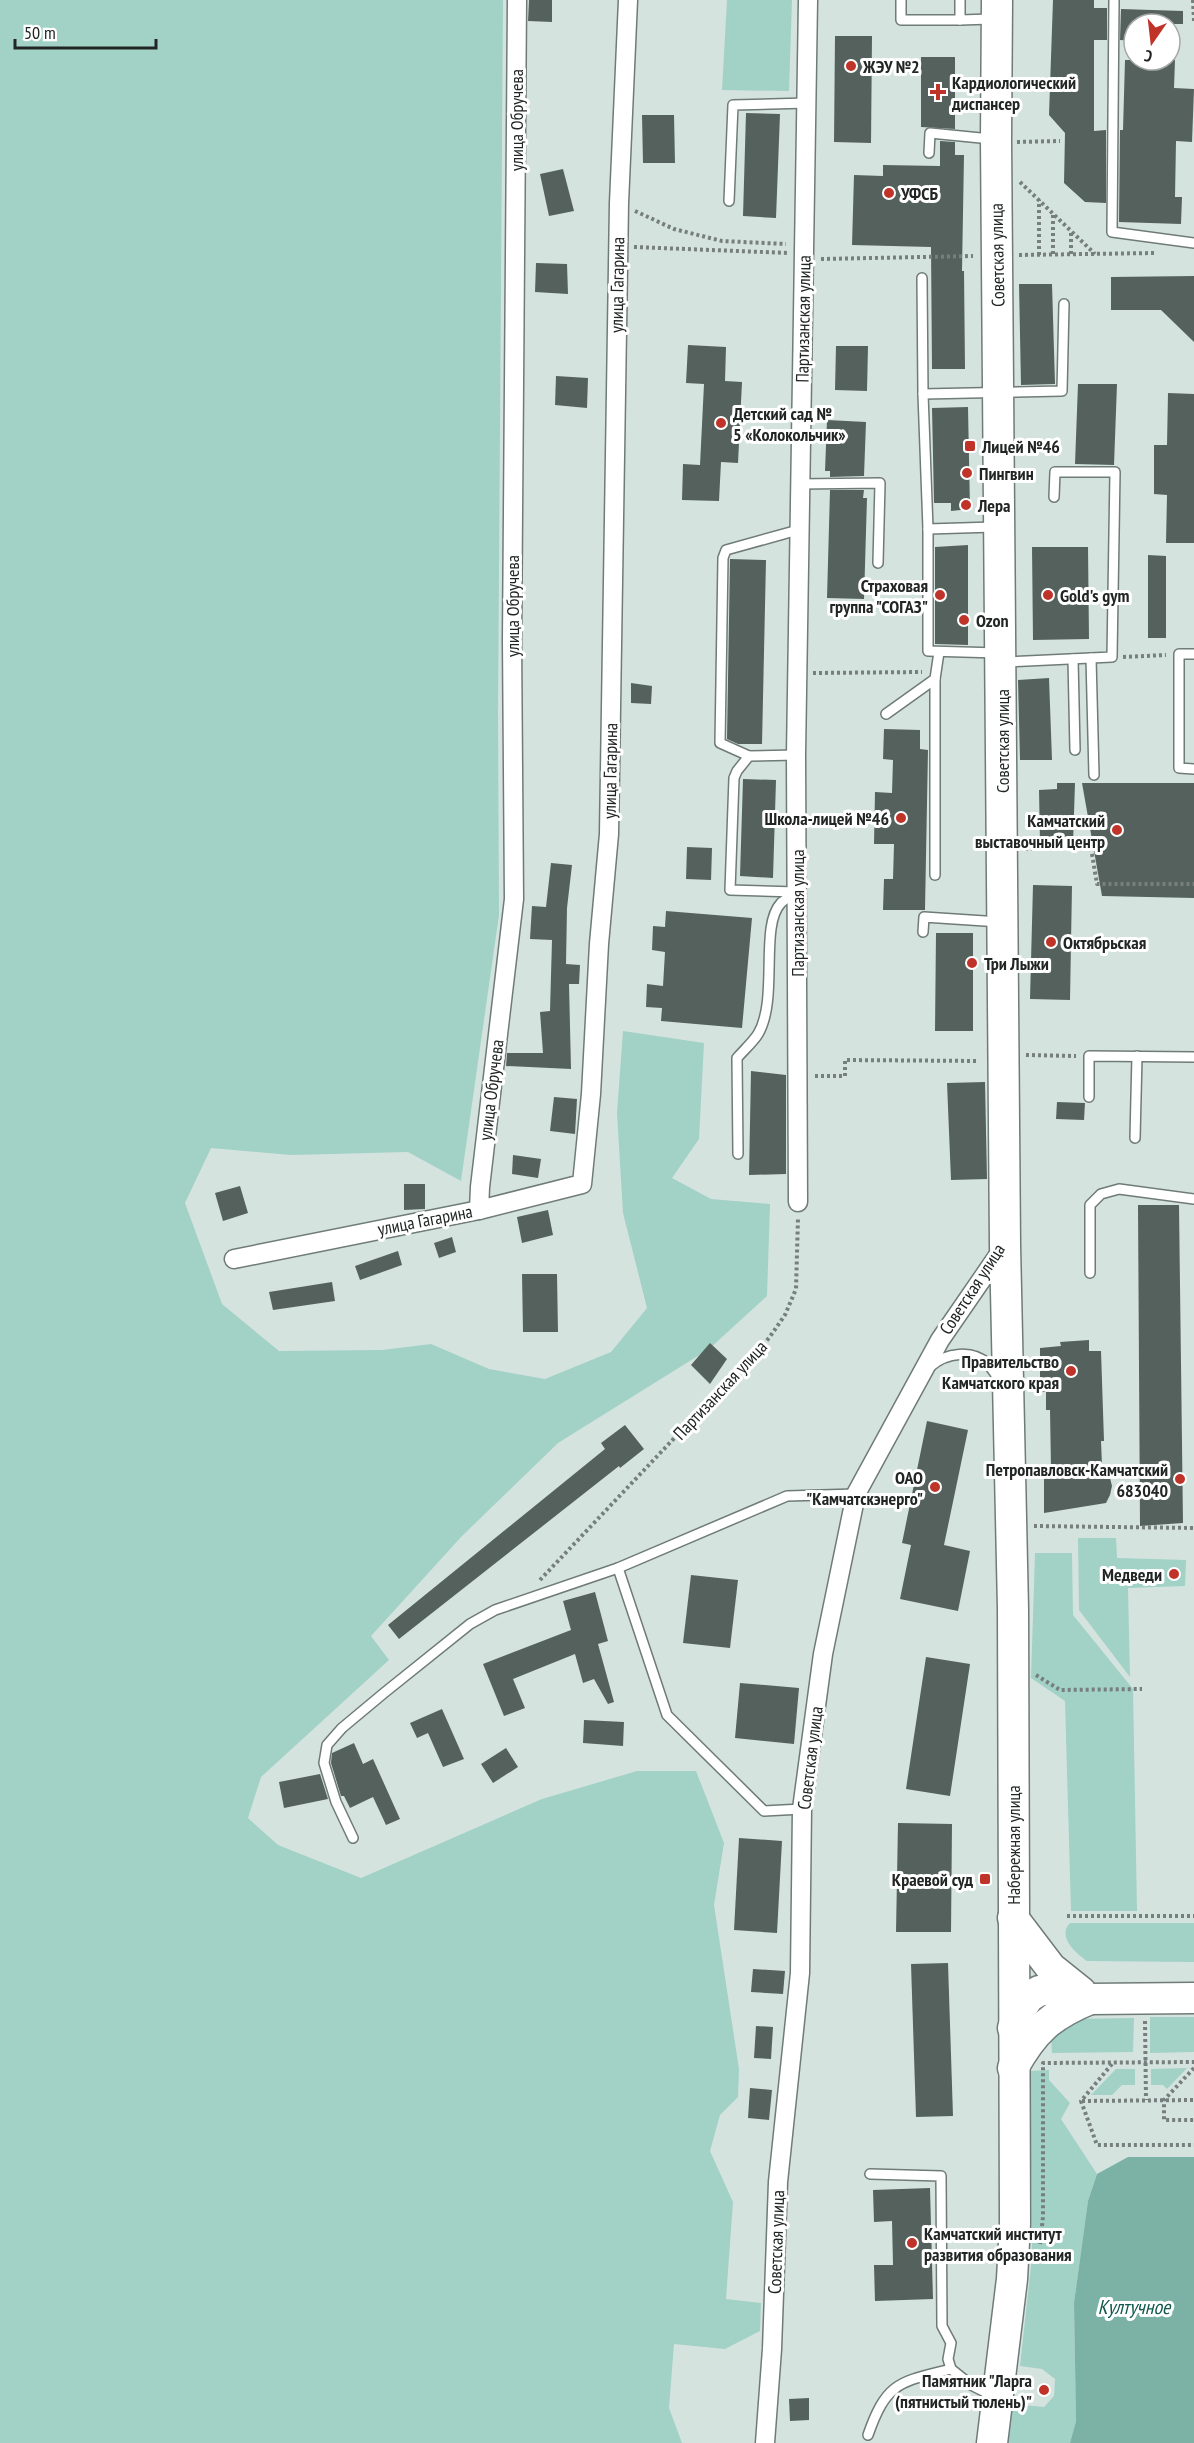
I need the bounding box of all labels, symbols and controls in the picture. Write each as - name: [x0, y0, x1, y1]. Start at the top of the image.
- scale bar: [15, 12, 156, 50]
- north arrow: [1122, 12, 1182, 72]
- text: 50 m: [24, 21, 56, 44]
- text: С: [1142, 46, 1154, 67]
- place label: ЖЭУ №2: [862, 55, 920, 78]
- marker: ЖЭУ №2: [844, 59, 858, 73]
- street label: улица Обручева: [505, 69, 528, 171]
- place label: Кардиологический диспансер: [951, 71, 1076, 115]
- marker: Кардиологический диспансер: [929, 83, 947, 101]
- place label: УФСБ: [900, 182, 938, 205]
- marker: УФСБ: [882, 186, 896, 200]
- street label: Советская улица: [985, 203, 1009, 307]
- street label: улица Гагарина: [605, 237, 629, 333]
- street label: Партизанская улица: [790, 255, 816, 383]
- place label: Детский сад № 5 «Колокольчик»: [733, 402, 846, 446]
- marker: Детский сад № 5 «Колокольчик»: [714, 416, 728, 430]
- place label: Лицей №46: [981, 435, 1060, 458]
- marker: Лицей №46: [963, 439, 977, 453]
- place label: Пингвин: [979, 462, 1034, 485]
- marker: Пингвин: [960, 466, 974, 480]
- place label: Лера: [977, 494, 1011, 517]
- marker: Лера: [959, 498, 973, 512]
- street label: улица Обручева: [501, 555, 524, 657]
- place label: Страховая группа "СОГАЗ": [830, 574, 928, 618]
- place label: Gold's gym: [1060, 584, 1129, 607]
- marker: Страховая группа "СОГАЗ": [933, 588, 947, 602]
- marker: Gold's gym: [1041, 588, 1055, 602]
- place label: Ozon: [976, 609, 1009, 632]
- marker: Ozon: [957, 613, 971, 627]
- street label: Советская улица: [991, 689, 1014, 793]
- street label: улица Гагарина: [598, 723, 622, 819]
- place label: Школа-лицей №46: [764, 807, 889, 830]
- place label: Камчатский выставочный центр: [975, 809, 1105, 853]
- marker: Школа-лицей №46: [894, 811, 908, 825]
- marker: Камчатский выставочный центр: [1110, 823, 1124, 837]
- street label: Партизанская улица: [786, 849, 809, 977]
- place label: Октябрьская: [1063, 931, 1146, 954]
- marker: Октябрьская: [1044, 935, 1058, 949]
- place label: Три Лыжи: [984, 952, 1049, 975]
- marker: Три Лыжи: [965, 956, 979, 970]
- street label: улица Обручева: [473, 1038, 509, 1142]
- street label: улица Гагарина: [376, 1200, 474, 1240]
- street label: Советская улица: [934, 1239, 1010, 1339]
- street label: Партизанская улица: [668, 1336, 772, 1444]
- place label: Правительство Камчатского края: [942, 1350, 1059, 1394]
- marker: Правительство Камчатского края: [1064, 1364, 1078, 1378]
- place label: Петропавловск-Камчатский 683040: [986, 1458, 1168, 1502]
- place label: ОАО "Камчатскэнерго": [806, 1466, 923, 1510]
- marker: Петропавловск-Камчатский 683040: [1173, 1472, 1187, 1486]
- marker: ОАО "Камчатскэнерго": [928, 1480, 942, 1494]
- place label: Медведи: [1102, 1563, 1162, 1586]
- marker: Медведи: [1167, 1567, 1181, 1581]
- street label: Советская улица: [792, 1705, 828, 1811]
- street label: Набережная улица: [1002, 1785, 1025, 1905]
- place label: Краевой суд: [892, 1868, 973, 1891]
- marker: Краевой суд: [978, 1872, 992, 1886]
- street label: Советская улица: [763, 2190, 789, 2294]
- place label: Камчатский институт развития образования: [924, 2222, 1072, 2266]
- marker: Камчатский институт развития образования: [905, 2236, 919, 2250]
- water label: Култучное: [1098, 2294, 1172, 2320]
- place label: Памятник "Ларга (пятнистый тюлень)": [895, 2369, 1032, 2413]
- marker: Памятник "Ларга (пятнистый тюлень)": [1037, 2383, 1051, 2397]

